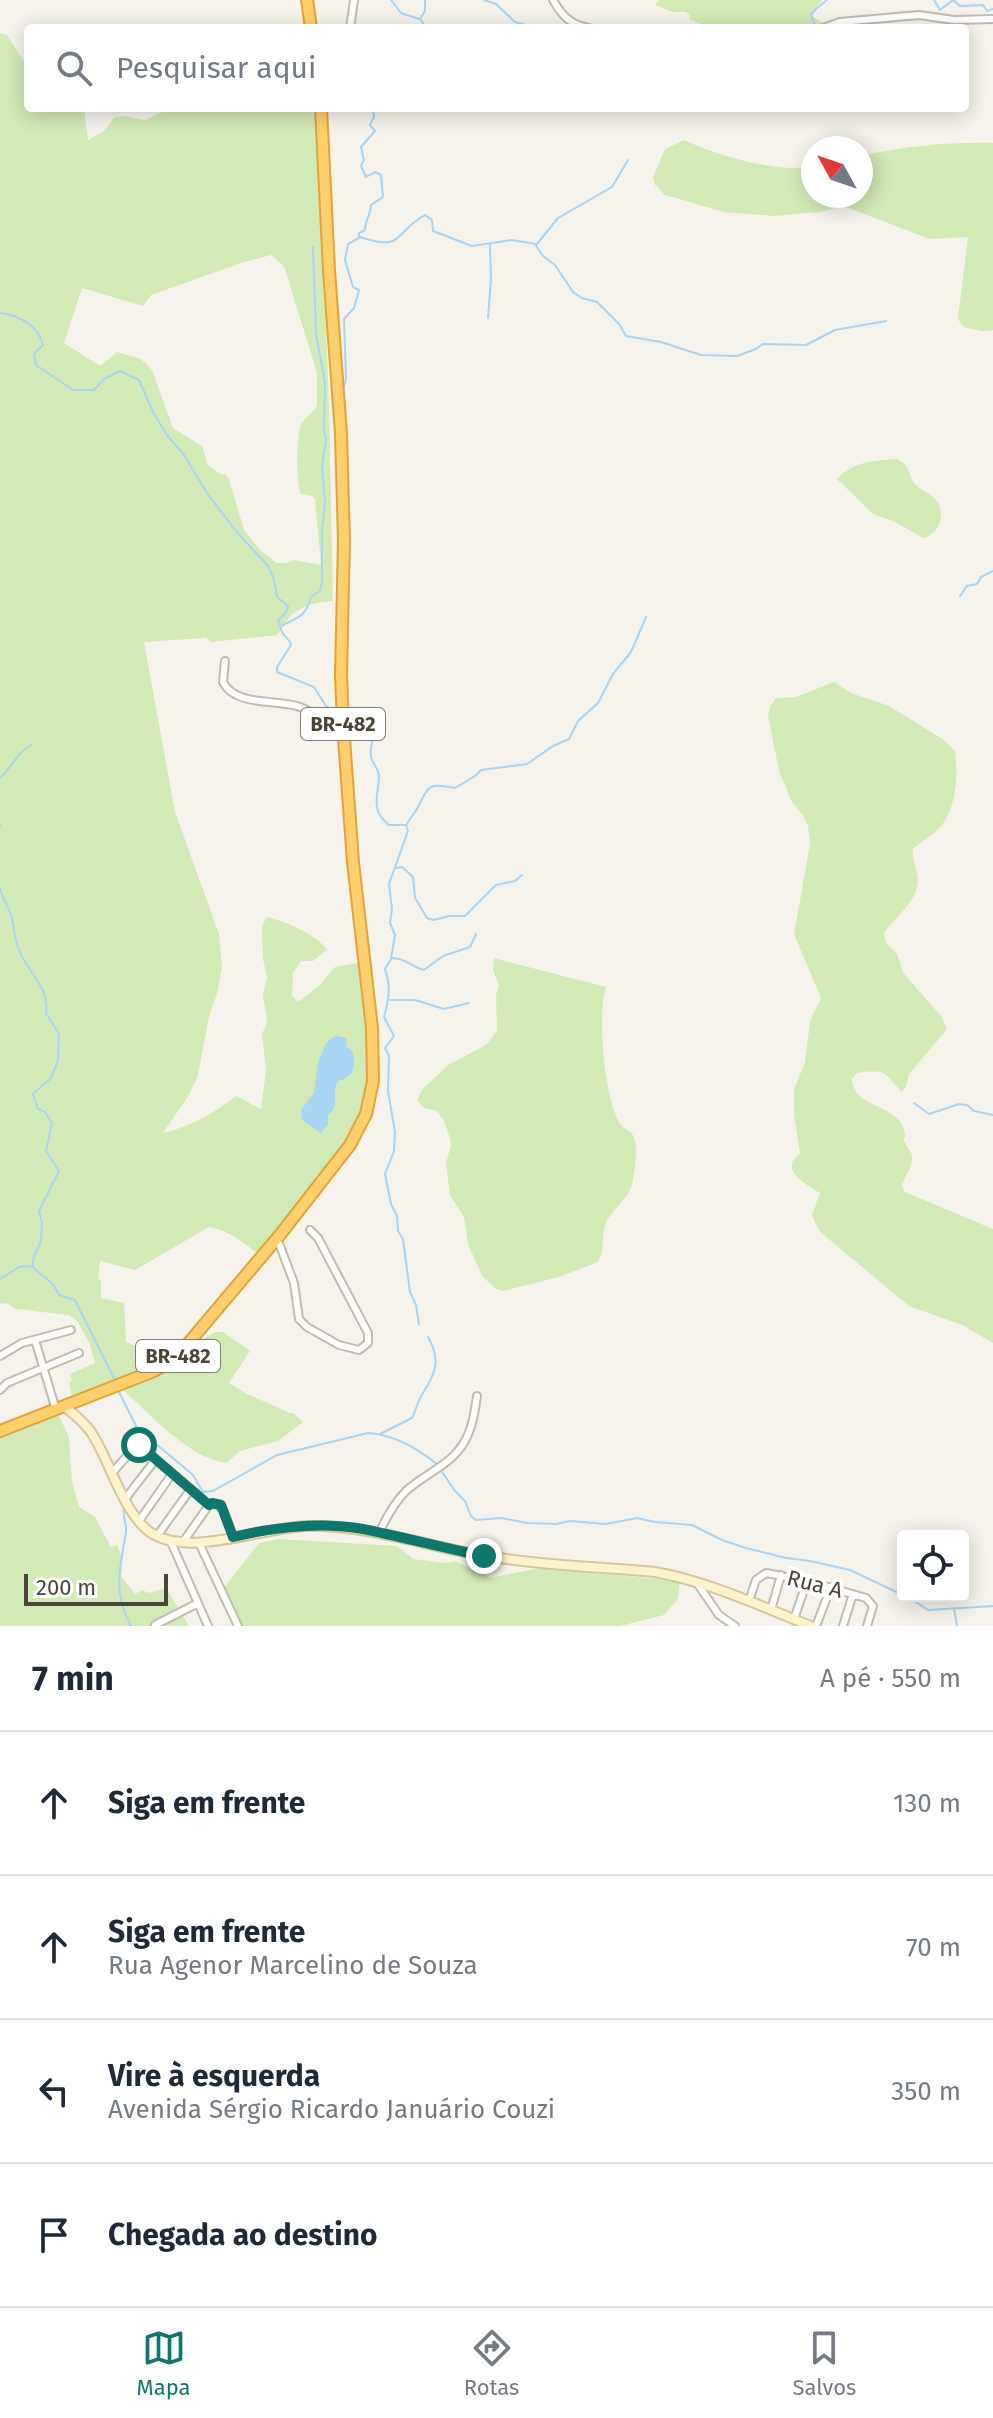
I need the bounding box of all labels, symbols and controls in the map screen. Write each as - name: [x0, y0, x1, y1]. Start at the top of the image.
- search box: [24, 24, 969, 112]
- icon: search: [52, 46, 96, 90]
- text: Pesquisar aqui: [116, 50, 317, 86]
- north arrow: [801, 136, 873, 208]
- road number: BR-482: [301, 708, 385, 740]
- road number: BR-482: [136, 1340, 220, 1372]
- route start: [121, 1427, 157, 1463]
- map controls: [897, 1530, 969, 1602]
- button: locate: [897, 1530, 969, 1602]
- route end: [466, 1538, 502, 1574]
- street label: Rua A: [784, 1564, 846, 1604]
- scale bar: [24, 1570, 168, 1606]
- text: 200 m: [36, 1574, 96, 1601]
- text: 7 min: [32, 1658, 114, 1699]
- text: A pé · 550 m: [820, 1663, 961, 1694]
- icon: ahead: [32, 1781, 76, 1825]
- text: Siga em frente: [108, 1785, 305, 1821]
- text: 130 m: [893, 1788, 961, 1819]
- text: Siga em frente: [108, 1914, 305, 1950]
- icon: ahead: [32, 1925, 76, 1969]
- text: 70 m: [906, 1932, 961, 1963]
- text: Rua Agenor Marcelino de Souza: [108, 1950, 478, 1981]
- text: Vire à esquerda: [108, 2058, 320, 2094]
- icon: left: [32, 2069, 76, 2113]
- text: 350 m: [891, 2076, 961, 2107]
- text: Avenida Sérgio Ricardo Januário Couzi: [108, 2094, 555, 2125]
- icon: arrive: [32, 2213, 76, 2257]
- text: Chegada ao destino: [108, 2217, 378, 2253]
- tab: Mapa: [137, 2326, 191, 2401]
- tab: Rotas: [464, 2326, 519, 2401]
- tab: Salvos: [793, 2326, 856, 2401]

